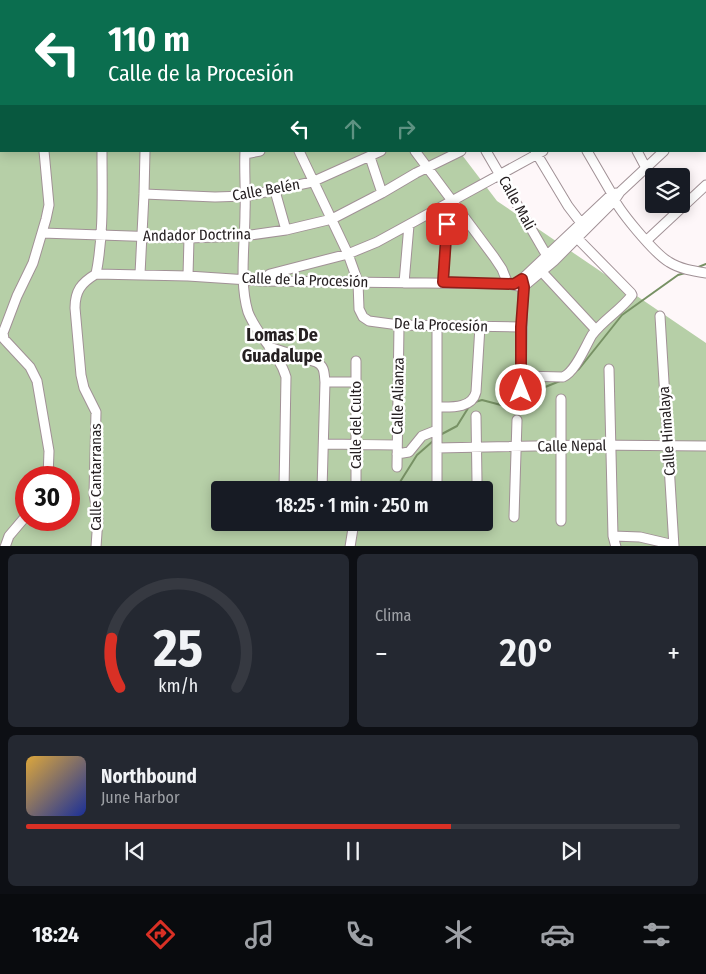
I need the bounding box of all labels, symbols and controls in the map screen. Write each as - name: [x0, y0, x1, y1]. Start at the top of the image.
- text: 110 m: [108, 18, 190, 60]
- icon: left: [25, 20, 90, 85]
- text: Calle de la Procesión: [108, 60, 294, 87]
- icon: left: [286, 115, 314, 143]
- icon: ahead: [339, 115, 367, 143]
- icon: right: [392, 115, 420, 143]
- map controls: [645, 168, 690, 213]
- button: layers: [645, 168, 690, 213]
- street label: Calle Mali: [495, 173, 539, 233]
- street label: Calle Belén: [231, 175, 301, 205]
- pin: [426, 203, 468, 245]
- icon: arrive: [433, 210, 461, 238]
- street label: Andador Doctrina: [143, 225, 251, 245]
- street label: Calle de la Procesión: [241, 269, 369, 291]
- street label: De la Procesión: [394, 314, 488, 336]
- district label: Lomas De Guadalupe: [242, 324, 322, 367]
- street label: Calle Alianza: [388, 357, 408, 435]
- position arrow: [494, 363, 546, 415]
- street label: Calle del Culto: [347, 381, 365, 469]
- street label: Calle Himalaya: [655, 386, 679, 476]
- street label: Calle Cantarranas: [87, 423, 105, 531]
- street label: Calle Nepal: [537, 436, 607, 456]
- speed limit sign: 30: [15, 466, 80, 531]
- text: 18:25 · 1 min · 250 m: [275, 494, 429, 517]
- text: Clima: [375, 606, 411, 625]
- text: 25: [153, 617, 203, 680]
- text: 20°: [500, 630, 555, 676]
- text: −: [375, 637, 388, 670]
- text: +: [667, 637, 680, 670]
- text: km/h: [159, 675, 198, 697]
- text: Northbound: [101, 765, 197, 788]
- text: June Harbor: [101, 788, 179, 807]
- icon: previous: [121, 837, 149, 865]
- icon: pause: [339, 837, 367, 865]
- icon: next: [557, 837, 585, 865]
- icon: directions: [143, 917, 178, 952]
- icon: music: [242, 917, 277, 952]
- icon: phone: [342, 917, 377, 952]
- icon: climate: [441, 917, 476, 952]
- icon: car: [540, 917, 575, 952]
- icon: filters: [639, 917, 674, 952]
- text: 18:24: [32, 921, 79, 948]

